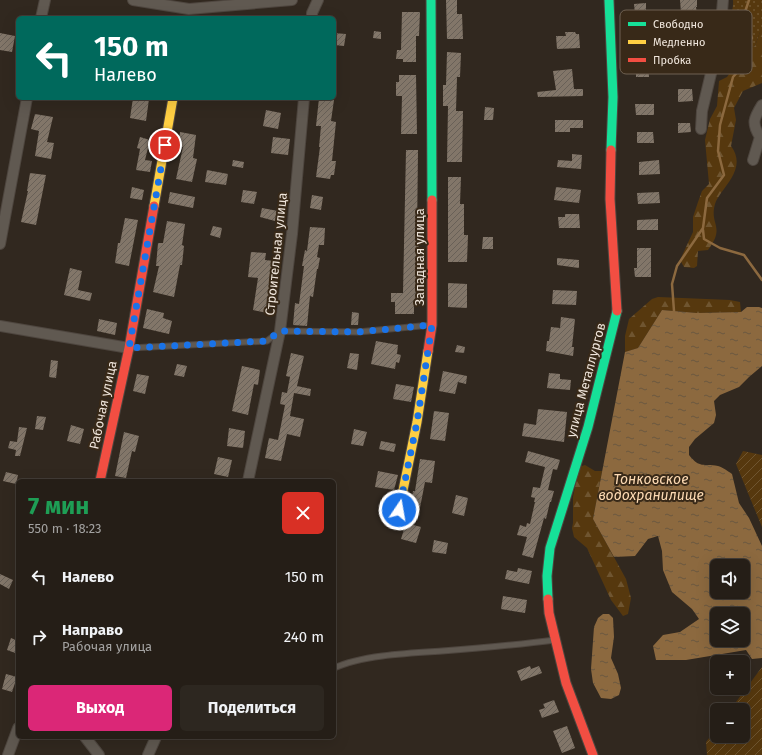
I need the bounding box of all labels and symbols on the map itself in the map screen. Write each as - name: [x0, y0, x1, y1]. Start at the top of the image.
- legend: [620, 10, 752, 74]
- text: Свободно: [653, 18, 703, 31]
- text: Медленно: [653, 36, 705, 49]
- text: Пробка: [653, 54, 691, 67]
- pin: [148, 128, 182, 162]
- street label: Строительная улица: [262, 192, 290, 316]
- street label: Западная улица: [412, 208, 427, 306]
- street label: улица Металлургов: [563, 321, 609, 439]
- street label: Рабочая улица: [86, 359, 120, 451]
- water label: Тонковское водохранилище: [598, 471, 704, 504]
- position arrow: [378, 489, 420, 531]

